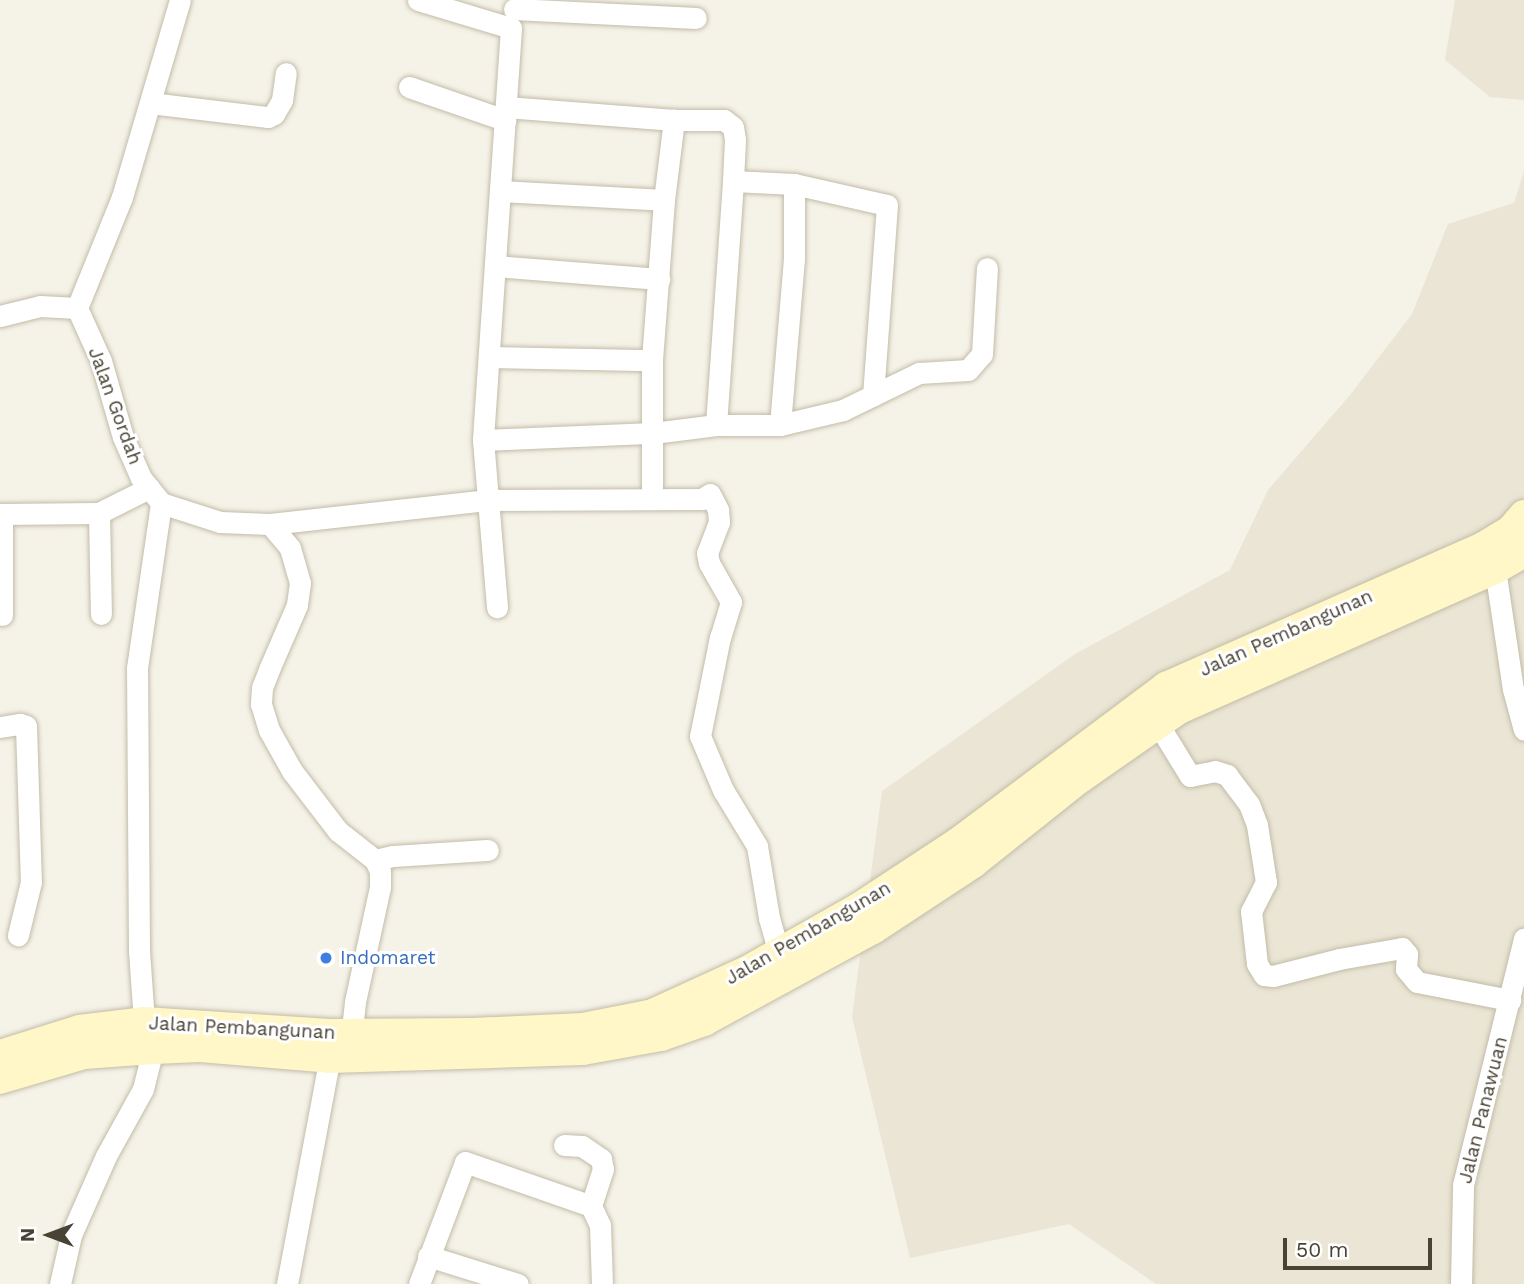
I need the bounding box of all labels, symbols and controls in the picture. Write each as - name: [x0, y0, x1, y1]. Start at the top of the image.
- street label: Jalan Gordah: [83, 344, 147, 468]
- street label: Jalan Pembangunan: [1196, 585, 1376, 681]
- street label: Jalan Pembangunan: [721, 876, 895, 990]
- place label: Indomaret: [340, 947, 436, 969]
- marker: Indomaret: [318, 950, 334, 966]
- street label: Jalan Pembangunan: [148, 1012, 336, 1044]
- street label: Jalan Panawuan: [1454, 1034, 1512, 1186]
- north arrow: [14, 1200, 84, 1270]
- scale bar: [1286, 1224, 1435, 1268]
- text: N: [16, 1228, 39, 1242]
- text: 50 m: [1296, 1237, 1348, 1262]

